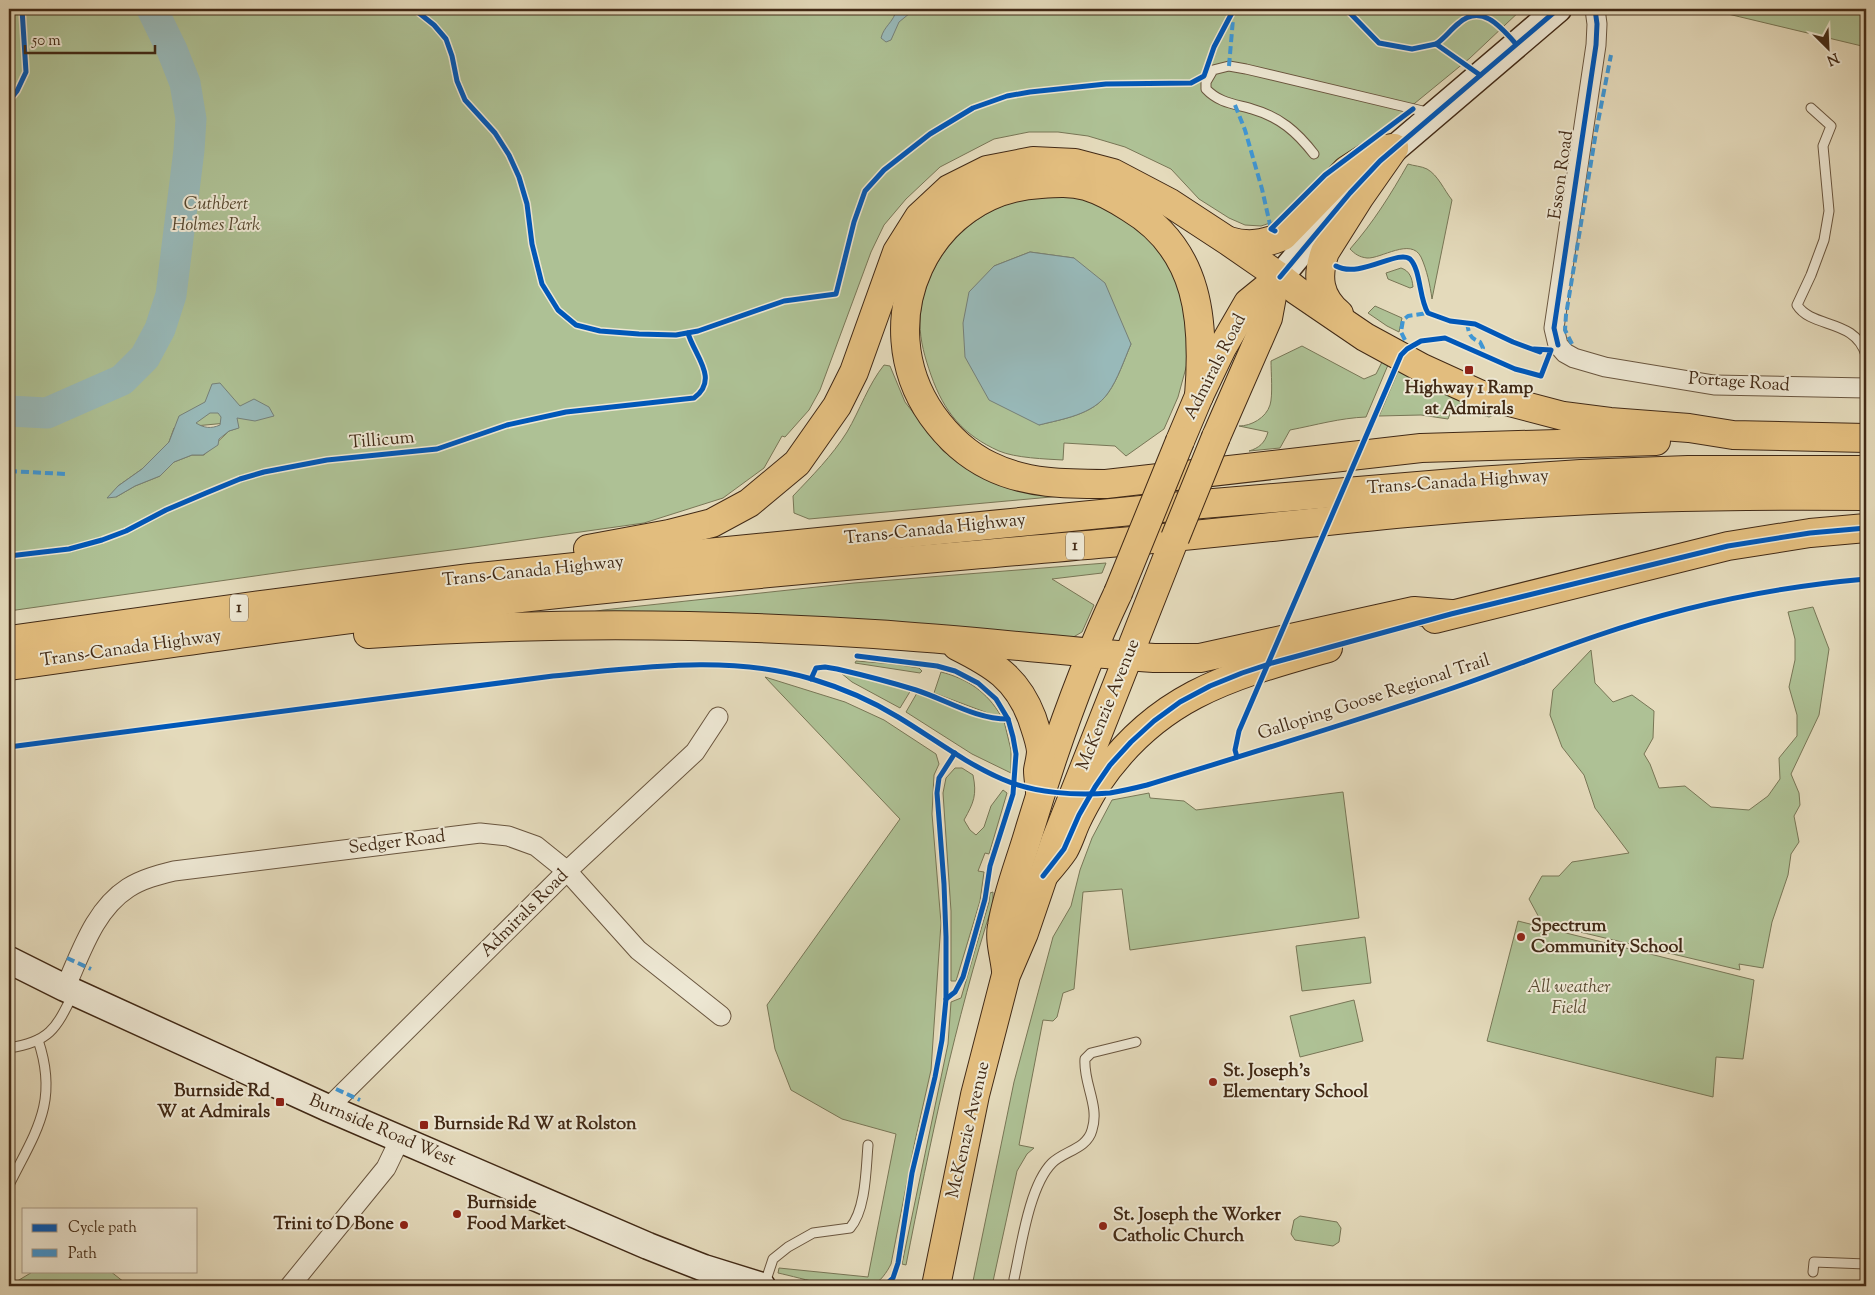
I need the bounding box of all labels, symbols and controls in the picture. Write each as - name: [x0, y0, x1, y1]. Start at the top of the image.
- scale bar: [25, 22, 155, 54]
- north arrow: [1802, 22, 1852, 72]
- text: 50 m: [31, 31, 61, 52]
- text: N: [1823, 47, 1842, 69]
- street label: Esson Road: [1543, 129, 1581, 221]
- park label: Cuthbert Holmes Park: [172, 192, 260, 239]
- street label: Admirals Road: [1178, 310, 1254, 424]
- marker: Highway 1 Ramp at Admirals: [1463, 364, 1475, 376]
- street label: Portage Road: [1687, 366, 1791, 400]
- place label: Highway 1 Ramp at Admirals: [1405, 376, 1533, 423]
- street label: Tillicum: [348, 425, 416, 457]
- street label: Trans-Canada Highway: [1366, 464, 1550, 502]
- street label: Trans-Canada Highway: [843, 508, 1027, 552]
- road number: 1: [1066, 532, 1084, 560]
- street label: Trans-Canada Highway: [441, 550, 625, 594]
- road number: 1: [230, 594, 248, 622]
- street label: Trans-Canada Highway: [39, 623, 223, 675]
- street label: McKenzie Avenue: [1071, 635, 1147, 775]
- street label: Galloping Goose Regional Trail: [1254, 648, 1494, 748]
- street label: Sedger Road: [347, 824, 447, 862]
- street label: Admirals Road: [475, 864, 575, 964]
- place label: Spectrum Community School: [1531, 914, 1684, 961]
- marker: Spectrum Community School: [1515, 931, 1527, 943]
- park label: All weather Field: [1527, 975, 1611, 1022]
- street label: McKenzie Avenue: [941, 1059, 997, 1201]
- place label: St. Joseph's Elementary School: [1223, 1059, 1369, 1106]
- marker: St. Joseph's Elementary School: [1207, 1076, 1219, 1088]
- place label: Burnside Rd W at Admirals: [157, 1079, 271, 1126]
- street label: Burnside Road West: [304, 1088, 460, 1174]
- marker: Burnside Rd W at Admirals: [274, 1096, 286, 1108]
- place label: Burnside Rd W at Rolston: [434, 1112, 637, 1138]
- marker: Burnside Rd W at Rolston: [418, 1119, 430, 1131]
- place label: Burnside Food Market: [467, 1191, 566, 1238]
- place label: St. Joseph the Worker Catholic Church: [1113, 1203, 1281, 1250]
- legend: [22, 1208, 198, 1272]
- marker: Burnside Food Market: [451, 1208, 463, 1220]
- place label: Trini to D Bone: [274, 1212, 395, 1238]
- text: Cycle path: [68, 1218, 137, 1239]
- marker: Trini to D Bone: [398, 1219, 410, 1231]
- marker: St. Joseph the Worker Catholic Church: [1097, 1220, 1109, 1232]
- text: Path: [68, 1244, 97, 1265]

